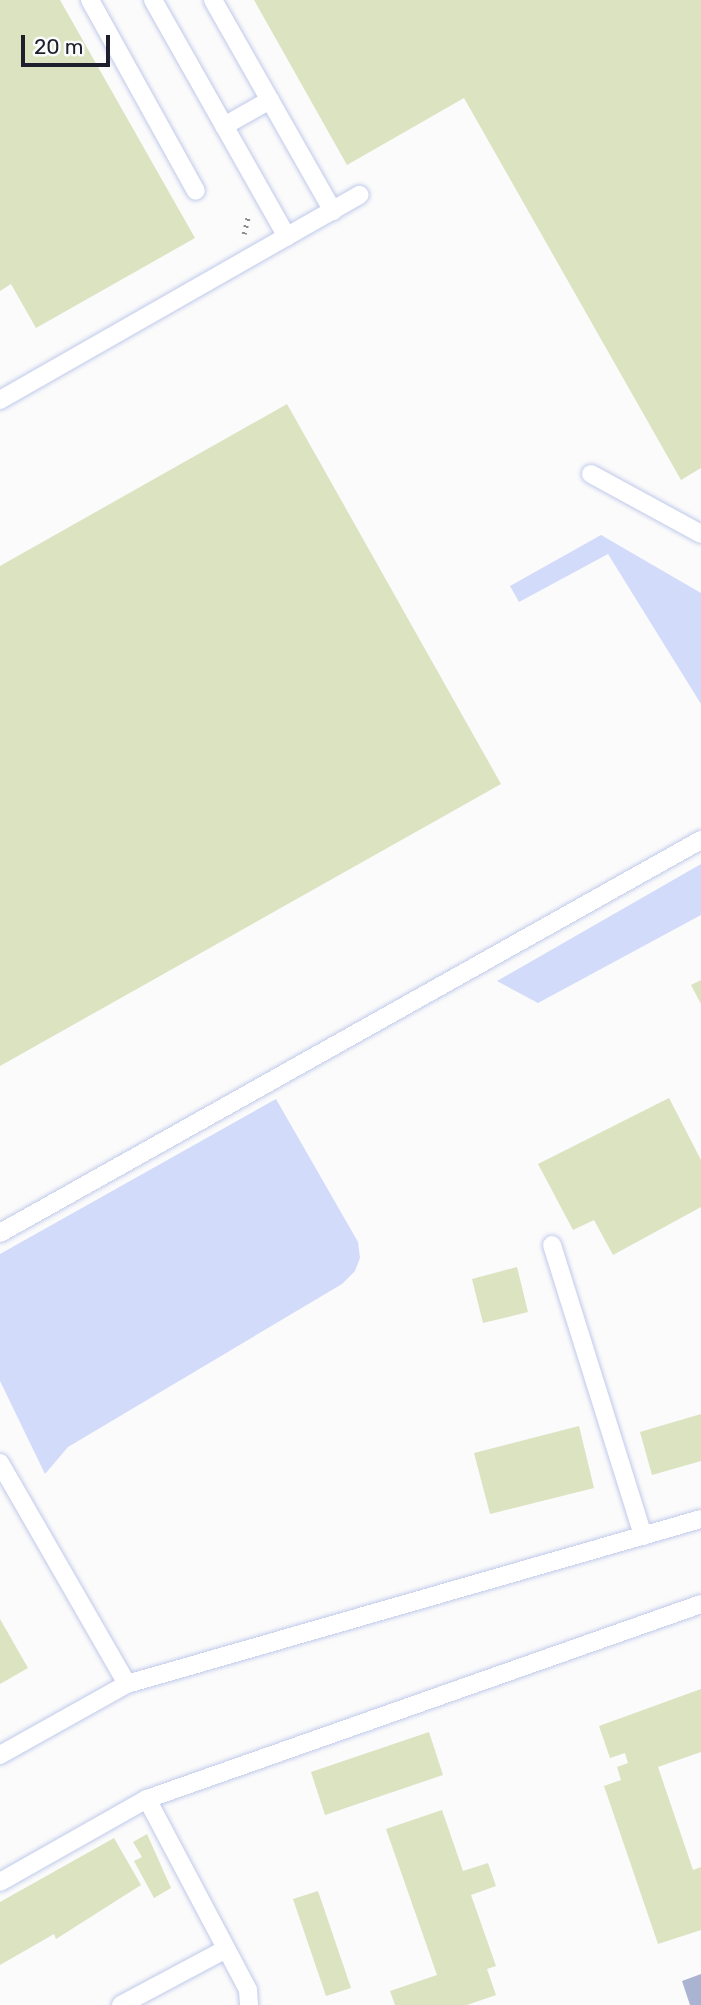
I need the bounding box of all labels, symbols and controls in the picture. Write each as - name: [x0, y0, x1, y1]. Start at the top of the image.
- scale bar: [24, 21, 114, 65]
- text: 20 m: [34, 34, 83, 59]

